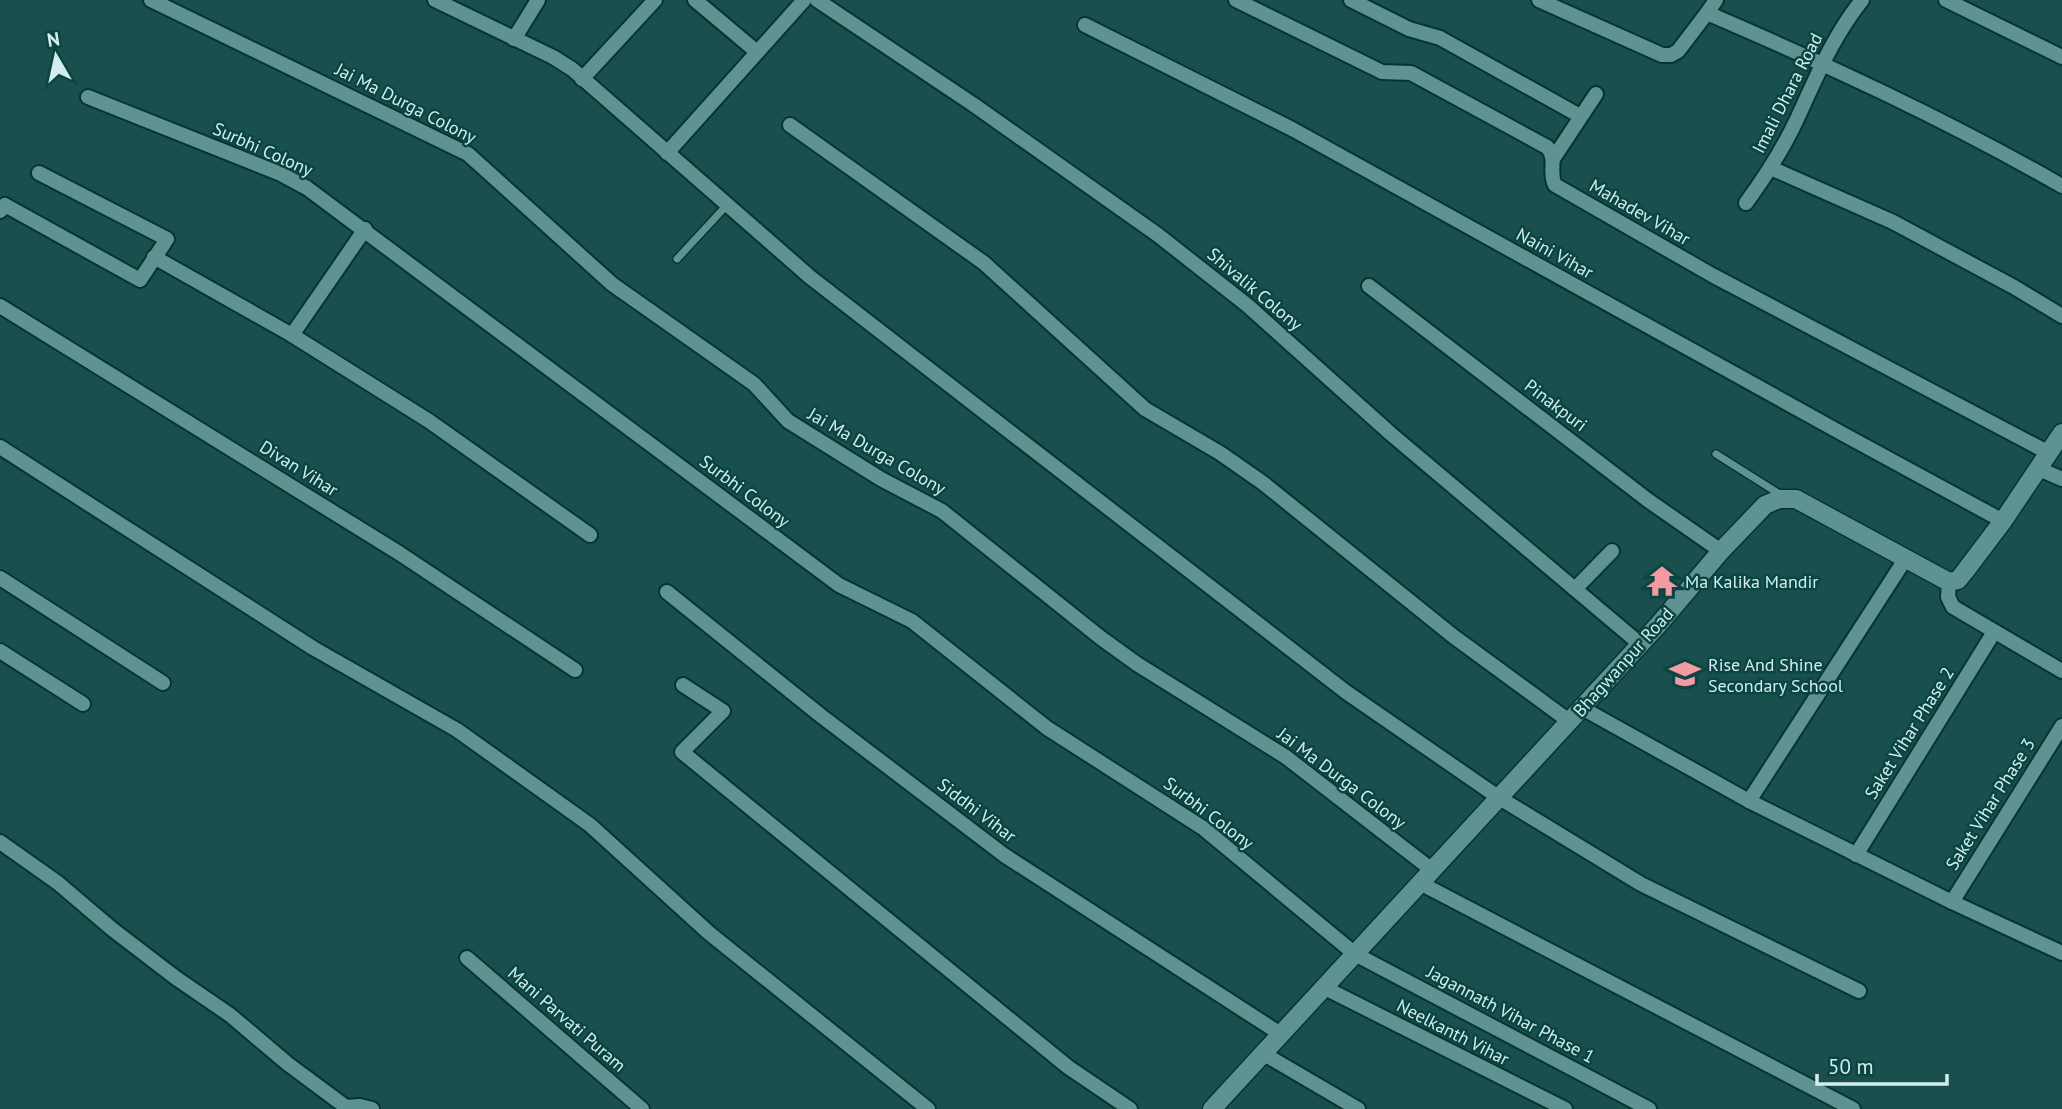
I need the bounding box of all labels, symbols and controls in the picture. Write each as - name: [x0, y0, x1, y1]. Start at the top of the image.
- north arrow: [21, 21, 91, 91]
- text: N: [45, 26, 61, 52]
- street label: Imali Dhara Road: [1747, 29, 1827, 157]
- street label: Jai Ma Durga Colony: [331, 57, 481, 149]
- street label: Surbhi Colony: [209, 117, 317, 182]
- street label: Mahadev Vihar: [1585, 174, 1695, 250]
- street label: Naini Vihar: [1512, 222, 1598, 284]
- street label: Shivalik Colony: [1203, 243, 1308, 336]
- street label: Pinakpuri: [1520, 374, 1592, 436]
- street label: Jai Ma Durga Colony: [803, 402, 950, 500]
- street label: Divan Vihar: [255, 435, 343, 501]
- street label: Surbhi Colony: [695, 450, 795, 533]
- temple icon: Ma Kalika Mandir: [1645, 564, 1679, 598]
- place label: Ma Kalika Mandir: [1685, 570, 1818, 593]
- street label: Bhagwanpur Road: [1568, 602, 1678, 722]
- place label: Rise And Shine Secondary School: [1708, 653, 1844, 697]
- school or university icon: Rise And Shine Secondary School: [1668, 657, 1702, 691]
- street label: Saket Vihar Phase 2: [1859, 663, 1959, 803]
- street label: Jai Ma Durga Colony: [1272, 722, 1411, 834]
- street label: Saket Vihar Phase 3: [1940, 734, 2040, 874]
- street label: Surbhi Colony: [1159, 772, 1259, 855]
- street label: Siddhi Vihar: [933, 773, 1021, 847]
- street label: Jagannath Vihar Phase 1: [1422, 960, 1599, 1068]
- street label: Mani Parvati Puram: [503, 961, 631, 1077]
- street label: Neelkanth Vihar: [1393, 994, 1513, 1070]
- scale bar: [1817, 1042, 1946, 1086]
- text: 50 m: [1828, 1053, 1874, 1080]

